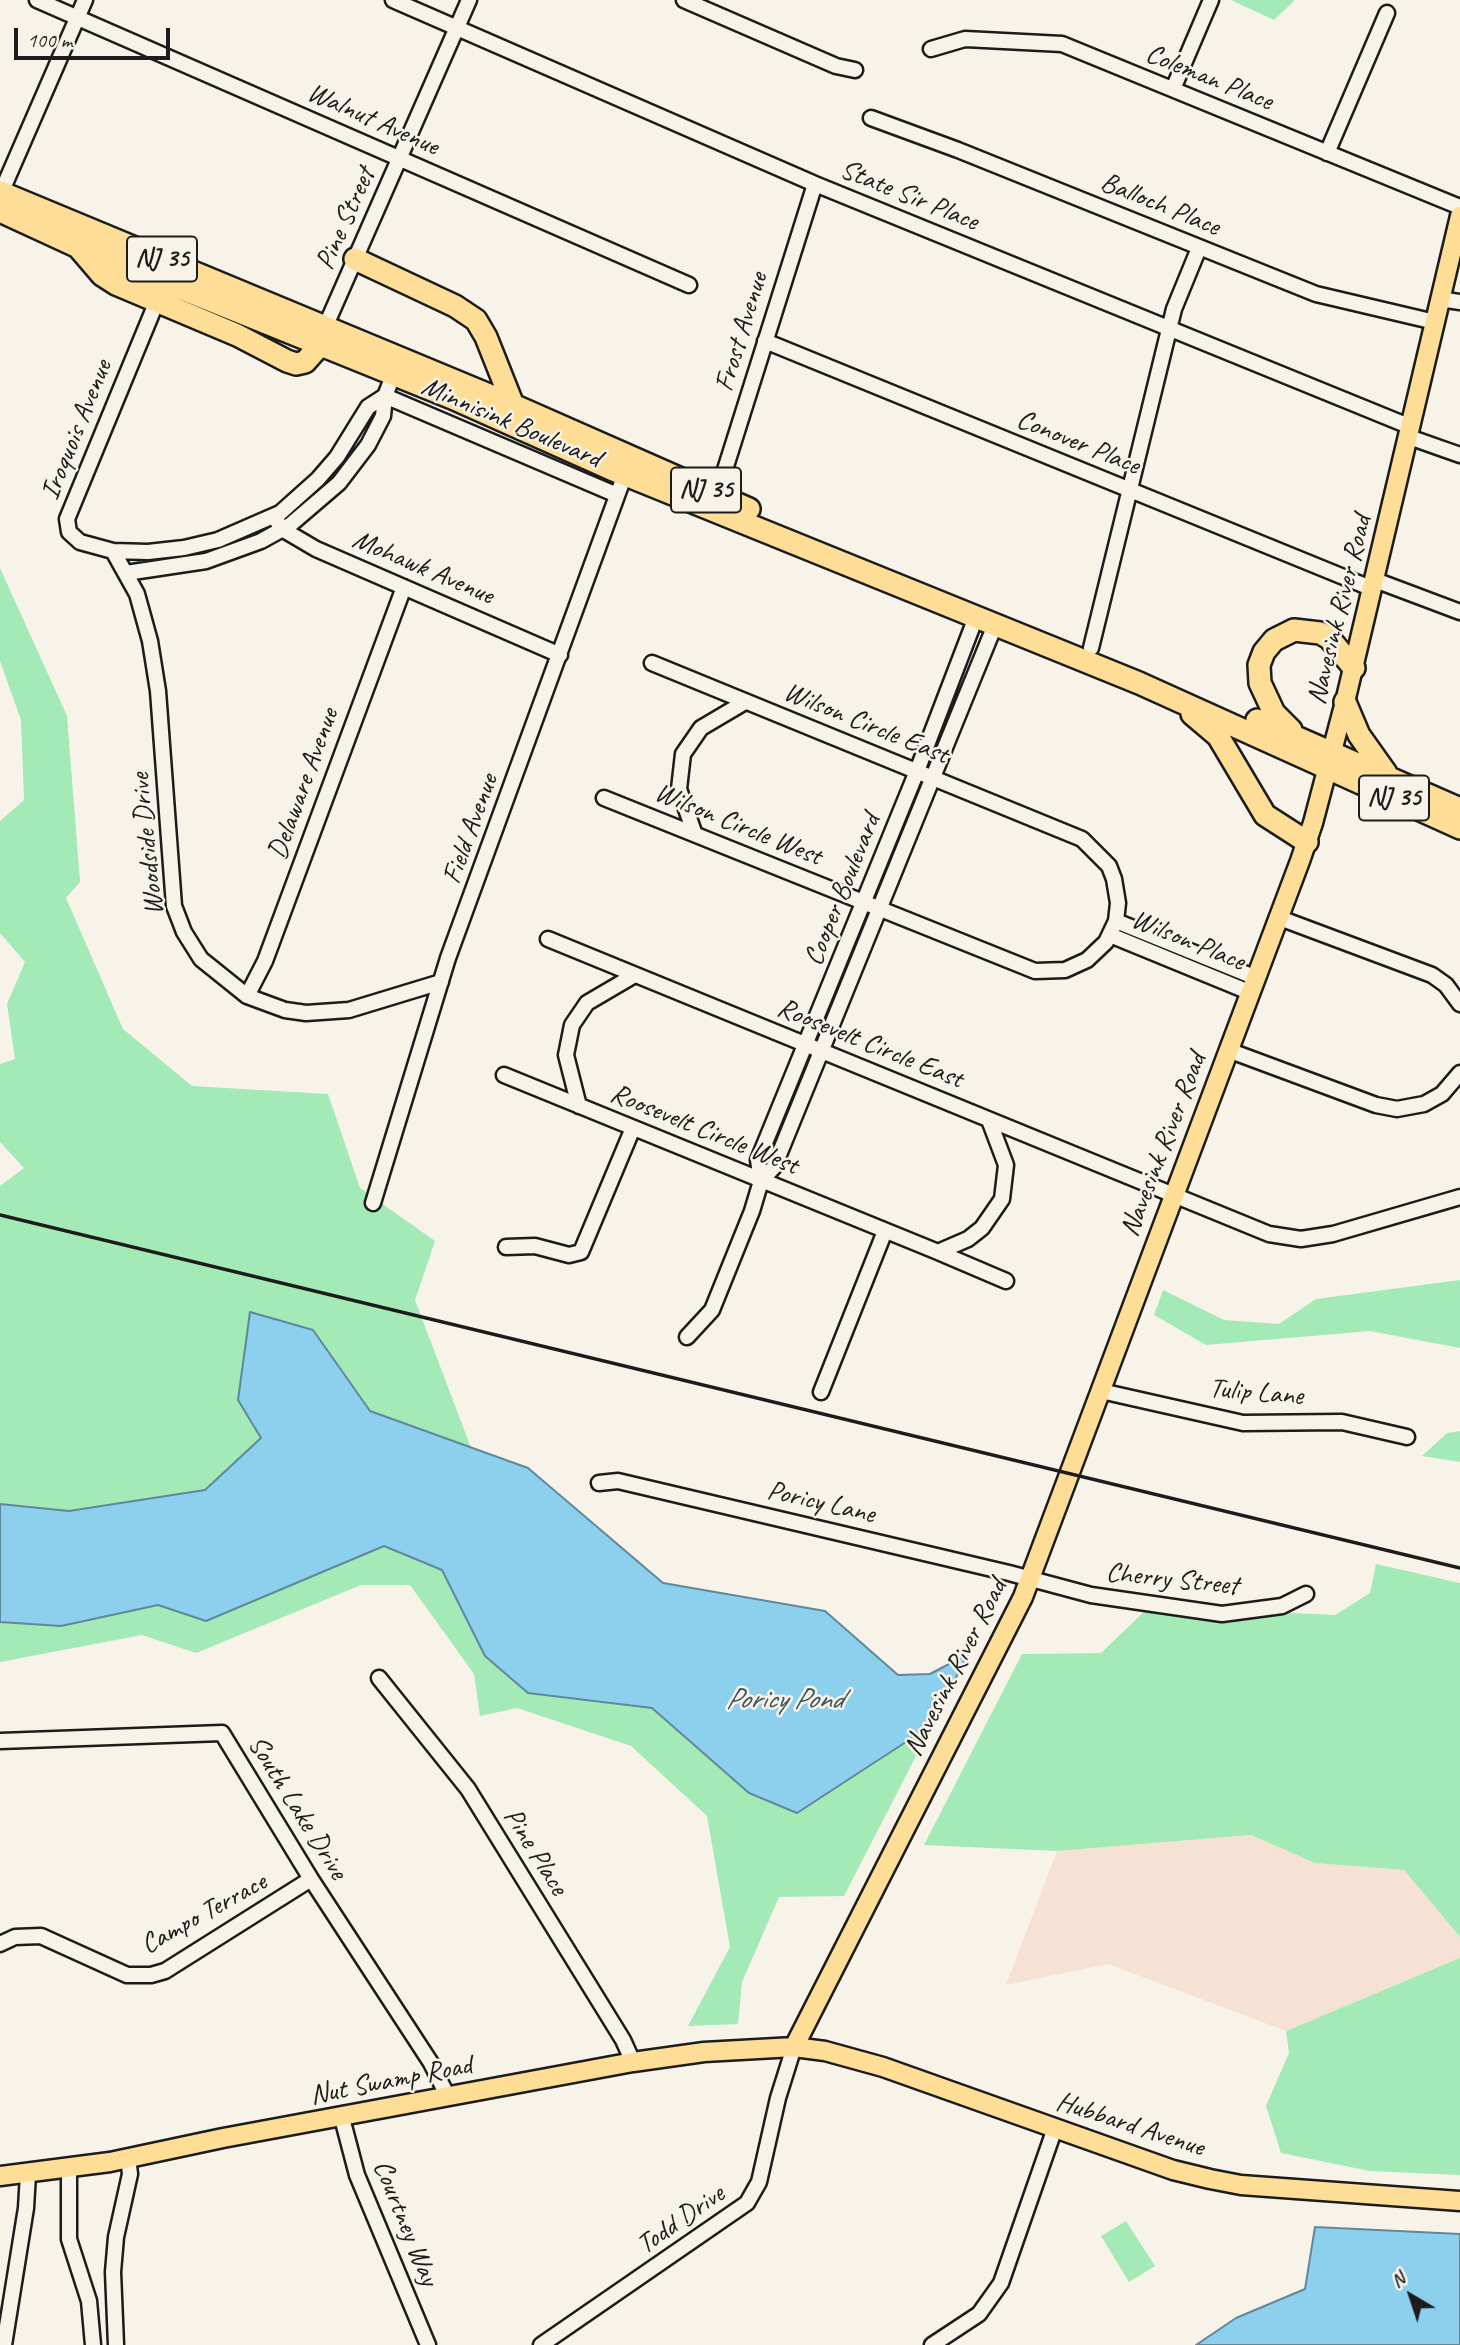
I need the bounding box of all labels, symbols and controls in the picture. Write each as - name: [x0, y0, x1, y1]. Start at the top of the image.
- scale bar: [18, 14, 173, 58]
- text: 100 m: [27, 27, 72, 53]
- street label: Coleman Place: [1141, 37, 1277, 119]
- street label: Walnut Avenue: [302, 76, 444, 164]
- street label: State Sir Place: [835, 153, 983, 239]
- street label: Pine Street: [309, 163, 383, 275]
- street label: Balloch Place: [1096, 166, 1224, 244]
- road number: NJ 35: [127, 236, 197, 282]
- street label: Frost Avenue: [708, 269, 776, 395]
- street label: Iroquois Avenue: [34, 355, 120, 505]
- street label: Minnisink Boulevard: [416, 370, 606, 476]
- street label: Conover Place: [1011, 403, 1145, 483]
- road number: NJ 35: [671, 468, 741, 512]
- street label: Navesink River Road: [1300, 512, 1380, 708]
- street label: Mohawk Avenue: [347, 523, 499, 613]
- street label: Wilson Circle East: [779, 676, 953, 772]
- street label: Delaware Avenue: [261, 704, 347, 864]
- street label: Field Avenue: [436, 770, 506, 888]
- street label: Woodside Drive: [124, 771, 172, 917]
- street label: Wilson Circle West: [650, 776, 826, 874]
- road number: NJ 35: [1359, 776, 1429, 820]
- street label: Cooper Boulevard: [797, 809, 889, 971]
- street label: Wilson Place: [1127, 903, 1249, 979]
- street label: Roosevelt Circle East: [772, 991, 968, 1097]
- street label: Navesink River Road: [1114, 1048, 1214, 1242]
- street label: Roosevelt Circle West: [605, 1077, 803, 1183]
- street label: Tulip Lane: [1208, 1372, 1304, 1414]
- street label: Poricy Lane: [764, 1474, 878, 1532]
- street label: Cherry Street: [1104, 1556, 1240, 1604]
- street label: Navesink River Road: [897, 1574, 1015, 1762]
- water label: Poricy Pond: [726, 1682, 842, 1718]
- street label: South Lake Drive: [240, 1730, 354, 1886]
- street label: Pine Place: [495, 1802, 575, 1902]
- street label: Campo Terrace: [135, 1866, 273, 1962]
- street label: Nut Swamp Road: [307, 2049, 475, 2113]
- street label: Hubbard Avenue: [1052, 2085, 1208, 2165]
- street label: Courtney Way: [365, 2155, 445, 2291]
- street label: Todd Drive: [631, 2178, 731, 2262]
- north arrow: [1376, 2261, 1446, 2331]
- text: N: [1386, 2267, 1410, 2293]

